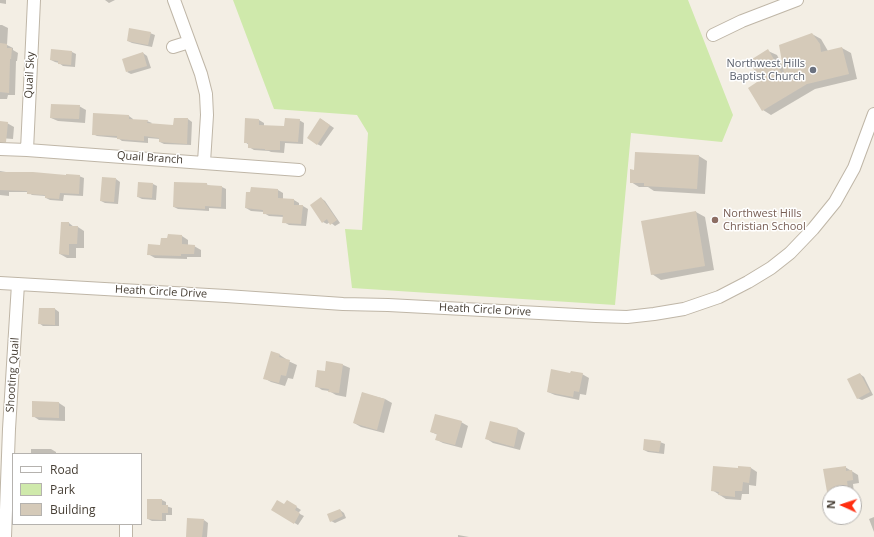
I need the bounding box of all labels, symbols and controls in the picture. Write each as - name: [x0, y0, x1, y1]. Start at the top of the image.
- street label: Quail Sky: [22, 51, 38, 99]
- place label: Northwest Hills Baptist Church: [727, 57, 805, 83]
- marker: Northwest Hills Baptist Church: [808, 65, 818, 75]
- street label: Quail Branch: [116, 149, 184, 167]
- place label: Northwest Hills Christian School: [723, 207, 806, 233]
- marker: Northwest Hills Christian School: [710, 215, 720, 225]
- street label: Heath Circle Drive: [115, 283, 207, 301]
- street label: Heath Circle Drive: [439, 301, 531, 319]
- street label: Shooting Quail: [4, 337, 22, 413]
- legend: [12, 453, 142, 525]
- text: Road: [50, 461, 79, 478]
- text: Park: [50, 481, 75, 498]
- north arrow: [822, 485, 862, 525]
- text: N: [823, 500, 838, 509]
- text: Building: [50, 501, 95, 518]

